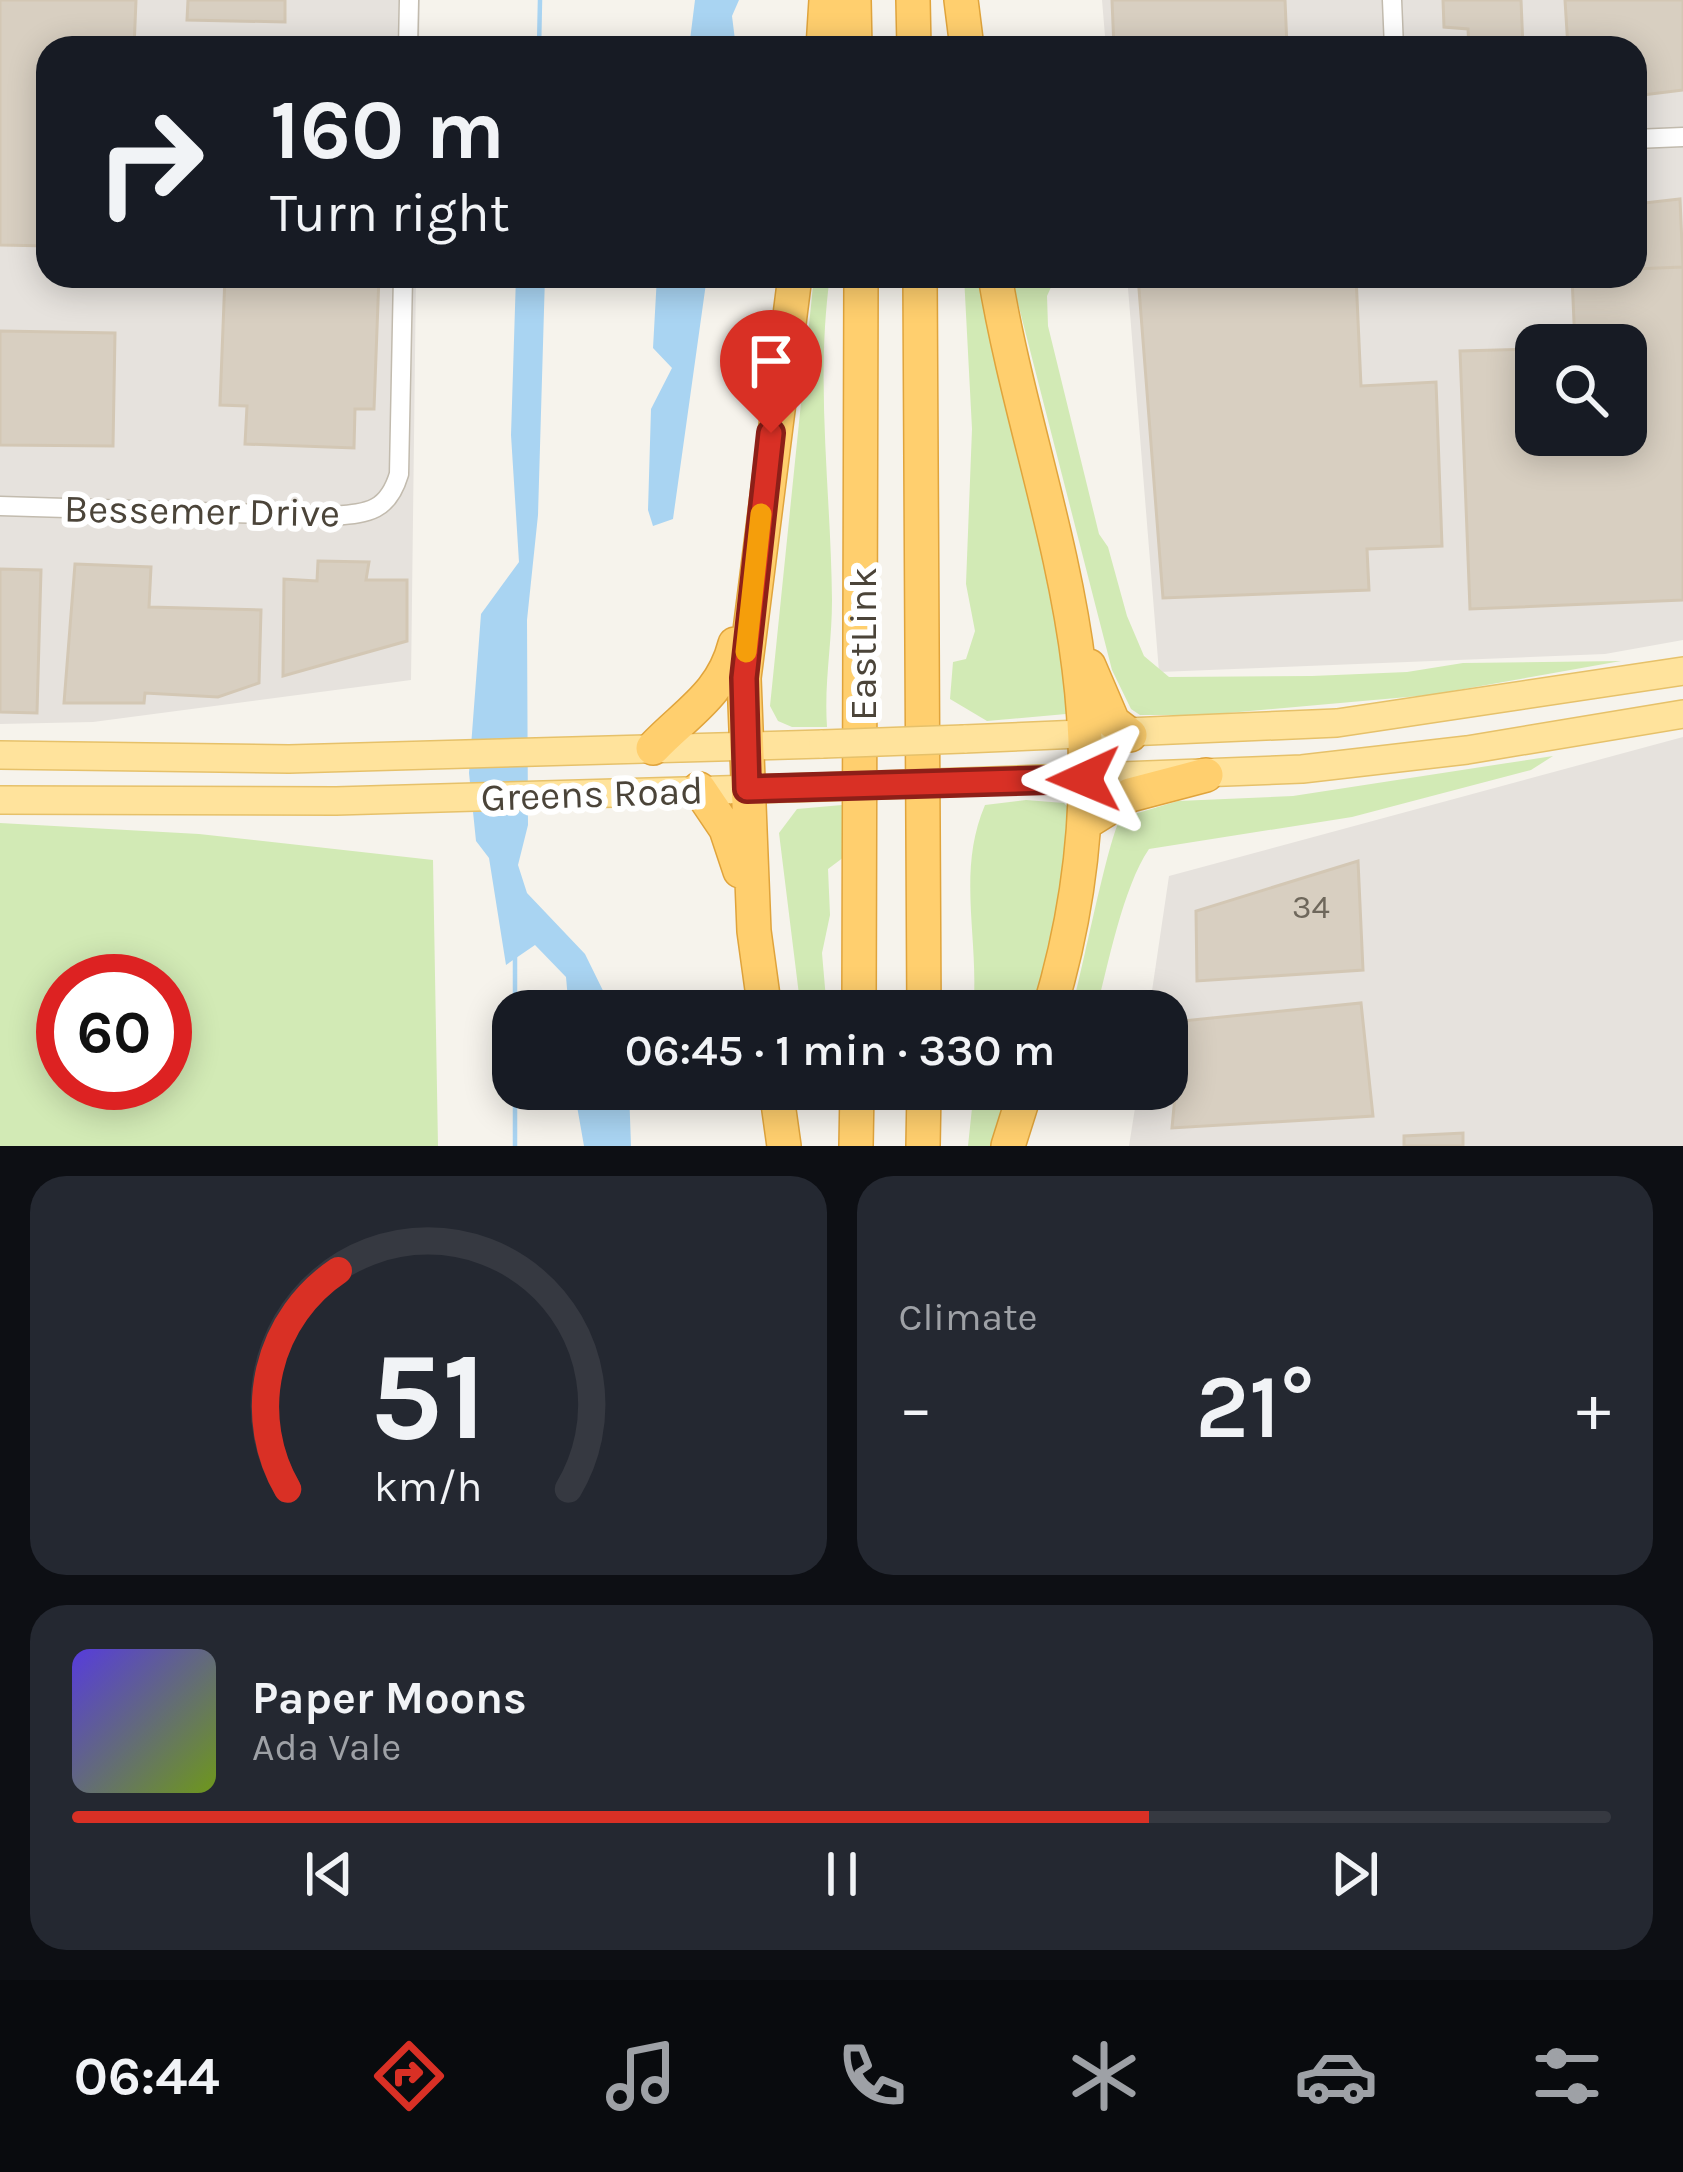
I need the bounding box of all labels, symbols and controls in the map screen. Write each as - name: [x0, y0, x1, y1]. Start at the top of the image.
- text: 160 m: [270, 81, 505, 179]
- icon: right: [72, 84, 228, 240]
- text: Turn right: [270, 181, 510, 245]
- pin: [720, 310, 822, 433]
- map controls: [1515, 324, 1647, 456]
- button: search: [1515, 324, 1647, 456]
- icon: arrive: [738, 328, 804, 394]
- street label: Bessemer Drive: [63, 486, 341, 536]
- street label: EastLink: [840, 567, 886, 721]
- position arrow: [1021, 716, 1147, 842]
- street label: Greens Road: [480, 767, 704, 821]
- house number: 34: [1292, 888, 1330, 926]
- speed limit sign: 60: [36, 954, 192, 1110]
- text: 06:45 · 1 min · 330 m: [625, 1024, 1055, 1076]
- text: Climate: [899, 1294, 1038, 1340]
- text: 51: [370, 1324, 487, 1469]
- text: 21°: [1195, 1354, 1314, 1460]
- text: −: [899, 1369, 933, 1447]
- text: +: [1576, 1369, 1611, 1447]
- text: km/h: [374, 1461, 483, 1511]
- text: Paper Moons: [252, 1672, 527, 1724]
- text: Ada Vale: [252, 1724, 401, 1770]
- icon: previous: [296, 1841, 362, 1907]
- icon: pause: [809, 1841, 875, 1907]
- icon: next: [1322, 1841, 1388, 1907]
- icon: directions: [367, 2034, 451, 2118]
- icon: music: [599, 2034, 683, 2118]
- icon: phone: [830, 2034, 914, 2118]
- icon: climate: [1062, 2034, 1146, 2118]
- icon: car: [1294, 2034, 1378, 2118]
- icon: filters: [1525, 2034, 1609, 2118]
- text: 06:44: [74, 2044, 220, 2108]

